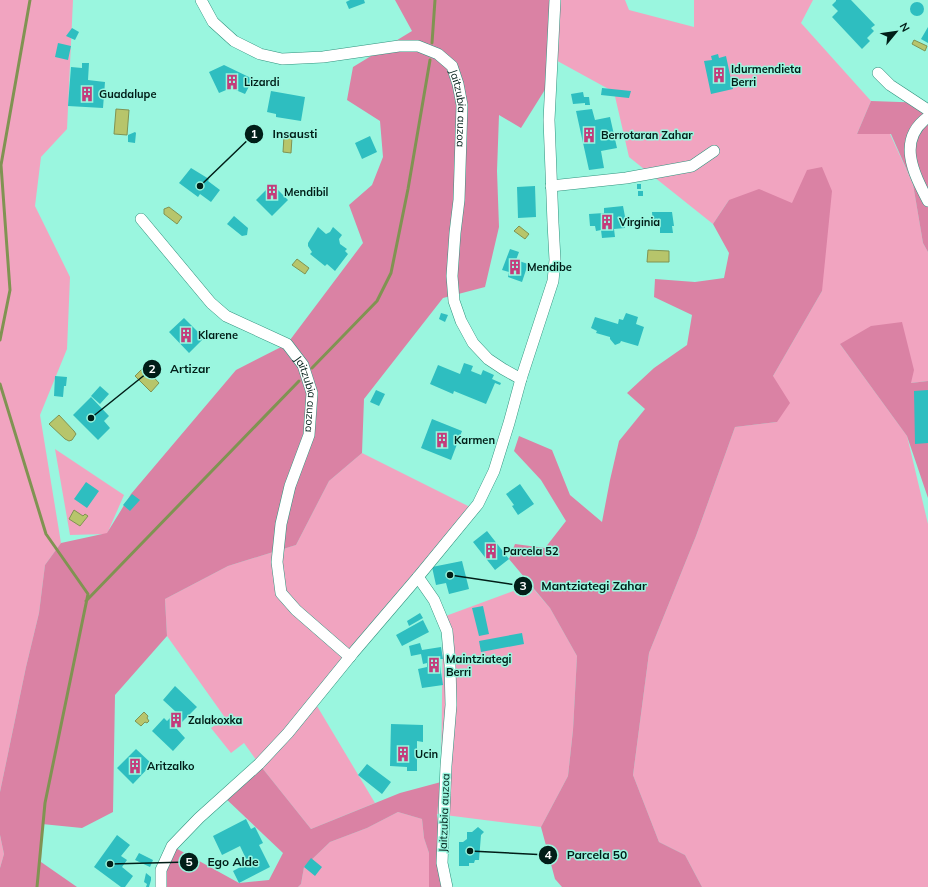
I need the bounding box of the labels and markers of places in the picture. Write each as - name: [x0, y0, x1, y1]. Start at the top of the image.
- place label: Idurmendieta Berri: [731, 62, 801, 89]
- building icon: Idurmendieta Berri: [710, 66, 728, 84]
- building icon: Lizardi: [223, 73, 241, 91]
- place label: Lizardi: [244, 75, 280, 89]
- building icon: Guadalupe: [78, 85, 96, 103]
- place label: Guadalupe: [99, 87, 156, 101]
- callout: Insausti: [244, 122, 325, 146]
- building icon: Berrotaran Zahar: [580, 126, 598, 144]
- place label: Berrotaran Zahar: [601, 128, 693, 142]
- building icon: Mendibil: [263, 183, 281, 201]
- place label: Mendibil: [284, 185, 329, 199]
- building icon: Virginia: [598, 213, 616, 231]
- place label: Virginia: [618, 215, 660, 229]
- building icon: Mendibe: [506, 258, 524, 276]
- place label: Mendibe: [527, 260, 572, 274]
- building icon: Klarene: [177, 326, 195, 344]
- place label: Klarene: [198, 328, 238, 342]
- callout: Artizar: [142, 357, 218, 381]
- building icon: Karmen: [433, 431, 451, 449]
- place label: Karmen: [454, 433, 495, 447]
- building icon: Parcela 52: [482, 542, 500, 560]
- place label: Parcela 52: [503, 544, 559, 558]
- callout: Mantziategi Zahar: [513, 574, 654, 598]
- place label: Maintziategi Berri: [446, 652, 512, 679]
- building icon: Maintziategi Berri: [425, 656, 443, 674]
- building icon: Zalakoxka: [167, 711, 185, 729]
- place label: Zalakoxka: [188, 713, 242, 727]
- building icon: Ucin: [394, 745, 412, 763]
- place label: Ucin: [415, 747, 438, 761]
- building icon: Aritzalko: [126, 757, 144, 775]
- place label: Aritzalko: [147, 759, 195, 773]
- callout: Parcela 50: [538, 843, 635, 867]
- callout: Ego Alde: [179, 850, 266, 874]

